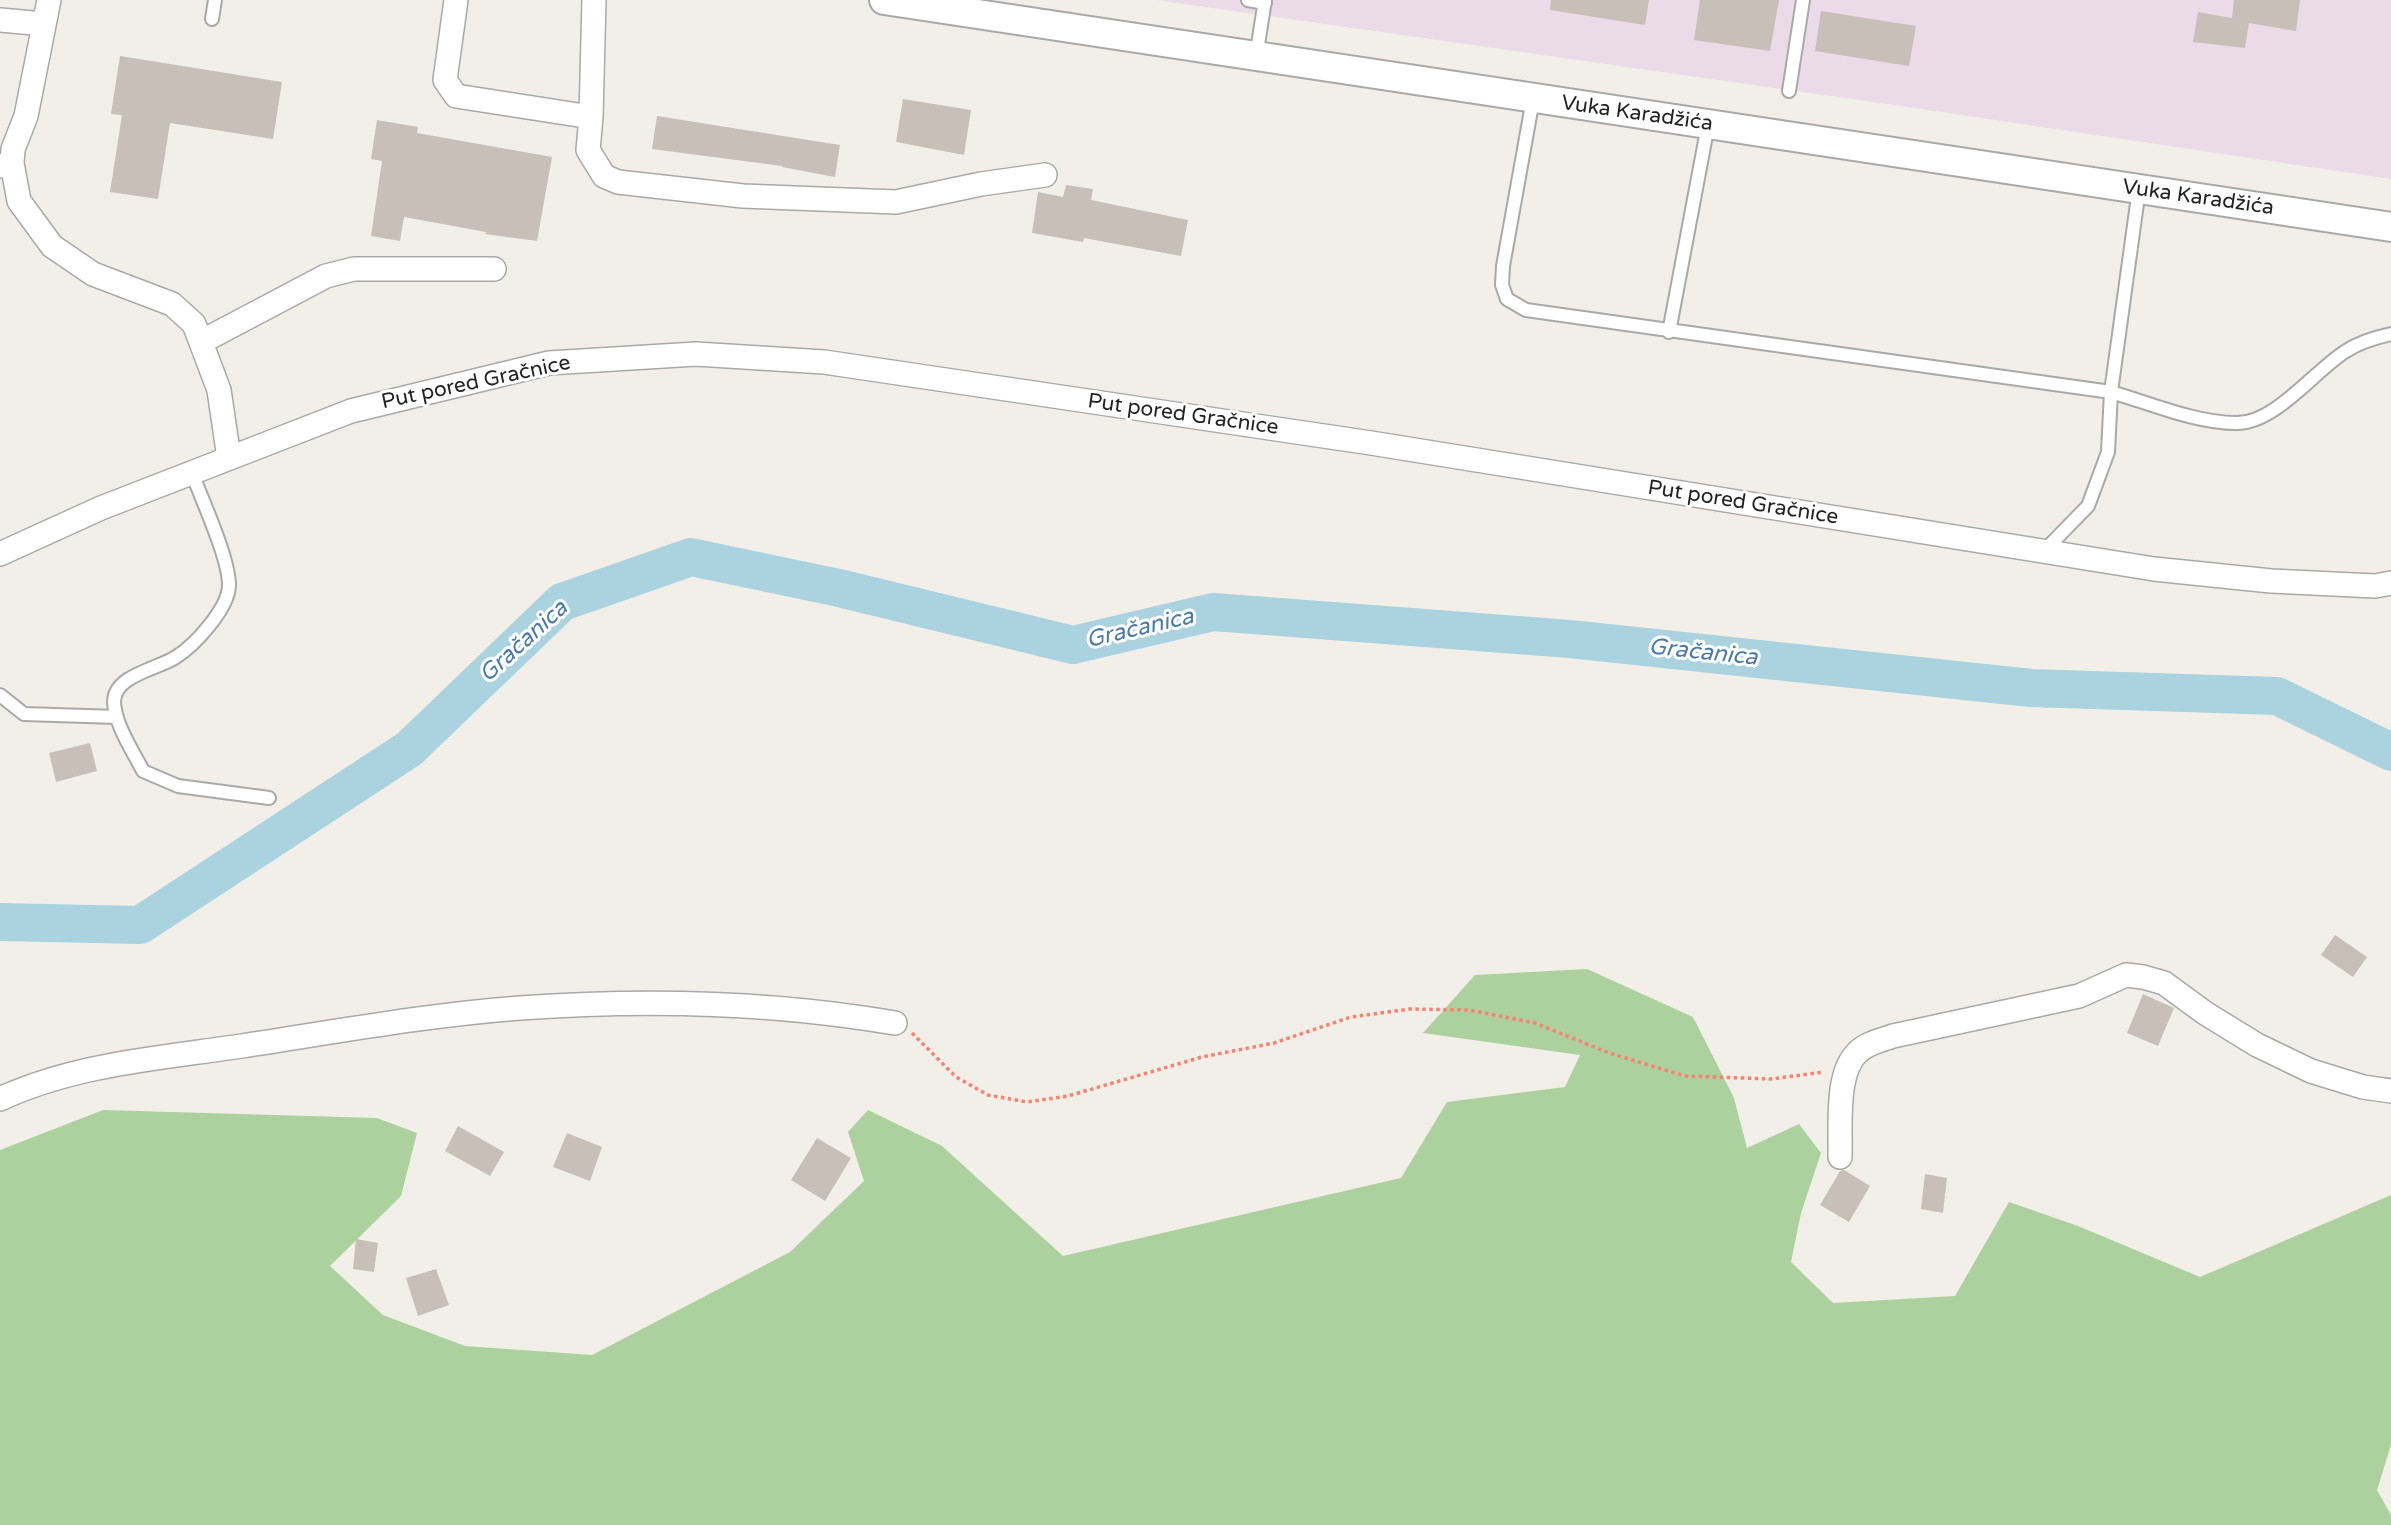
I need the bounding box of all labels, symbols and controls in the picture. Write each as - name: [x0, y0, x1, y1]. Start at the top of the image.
- street label: Vuka Karadžića: [1560, 91, 1714, 137]
- street label: Vuka Karadžića: [2121, 175, 2275, 221]
- street label: Put pored Gračnice: [379, 351, 573, 415]
- street label: Put pored Gračnice: [1086, 389, 1280, 441]
- street label: Put pored Gračnice: [1646, 475, 1840, 531]
- water label: Gračanica: [474, 595, 574, 689]
- water label: Gračanica: [1084, 603, 1196, 655]
- water label: Gračanica: [1647, 634, 1759, 672]

